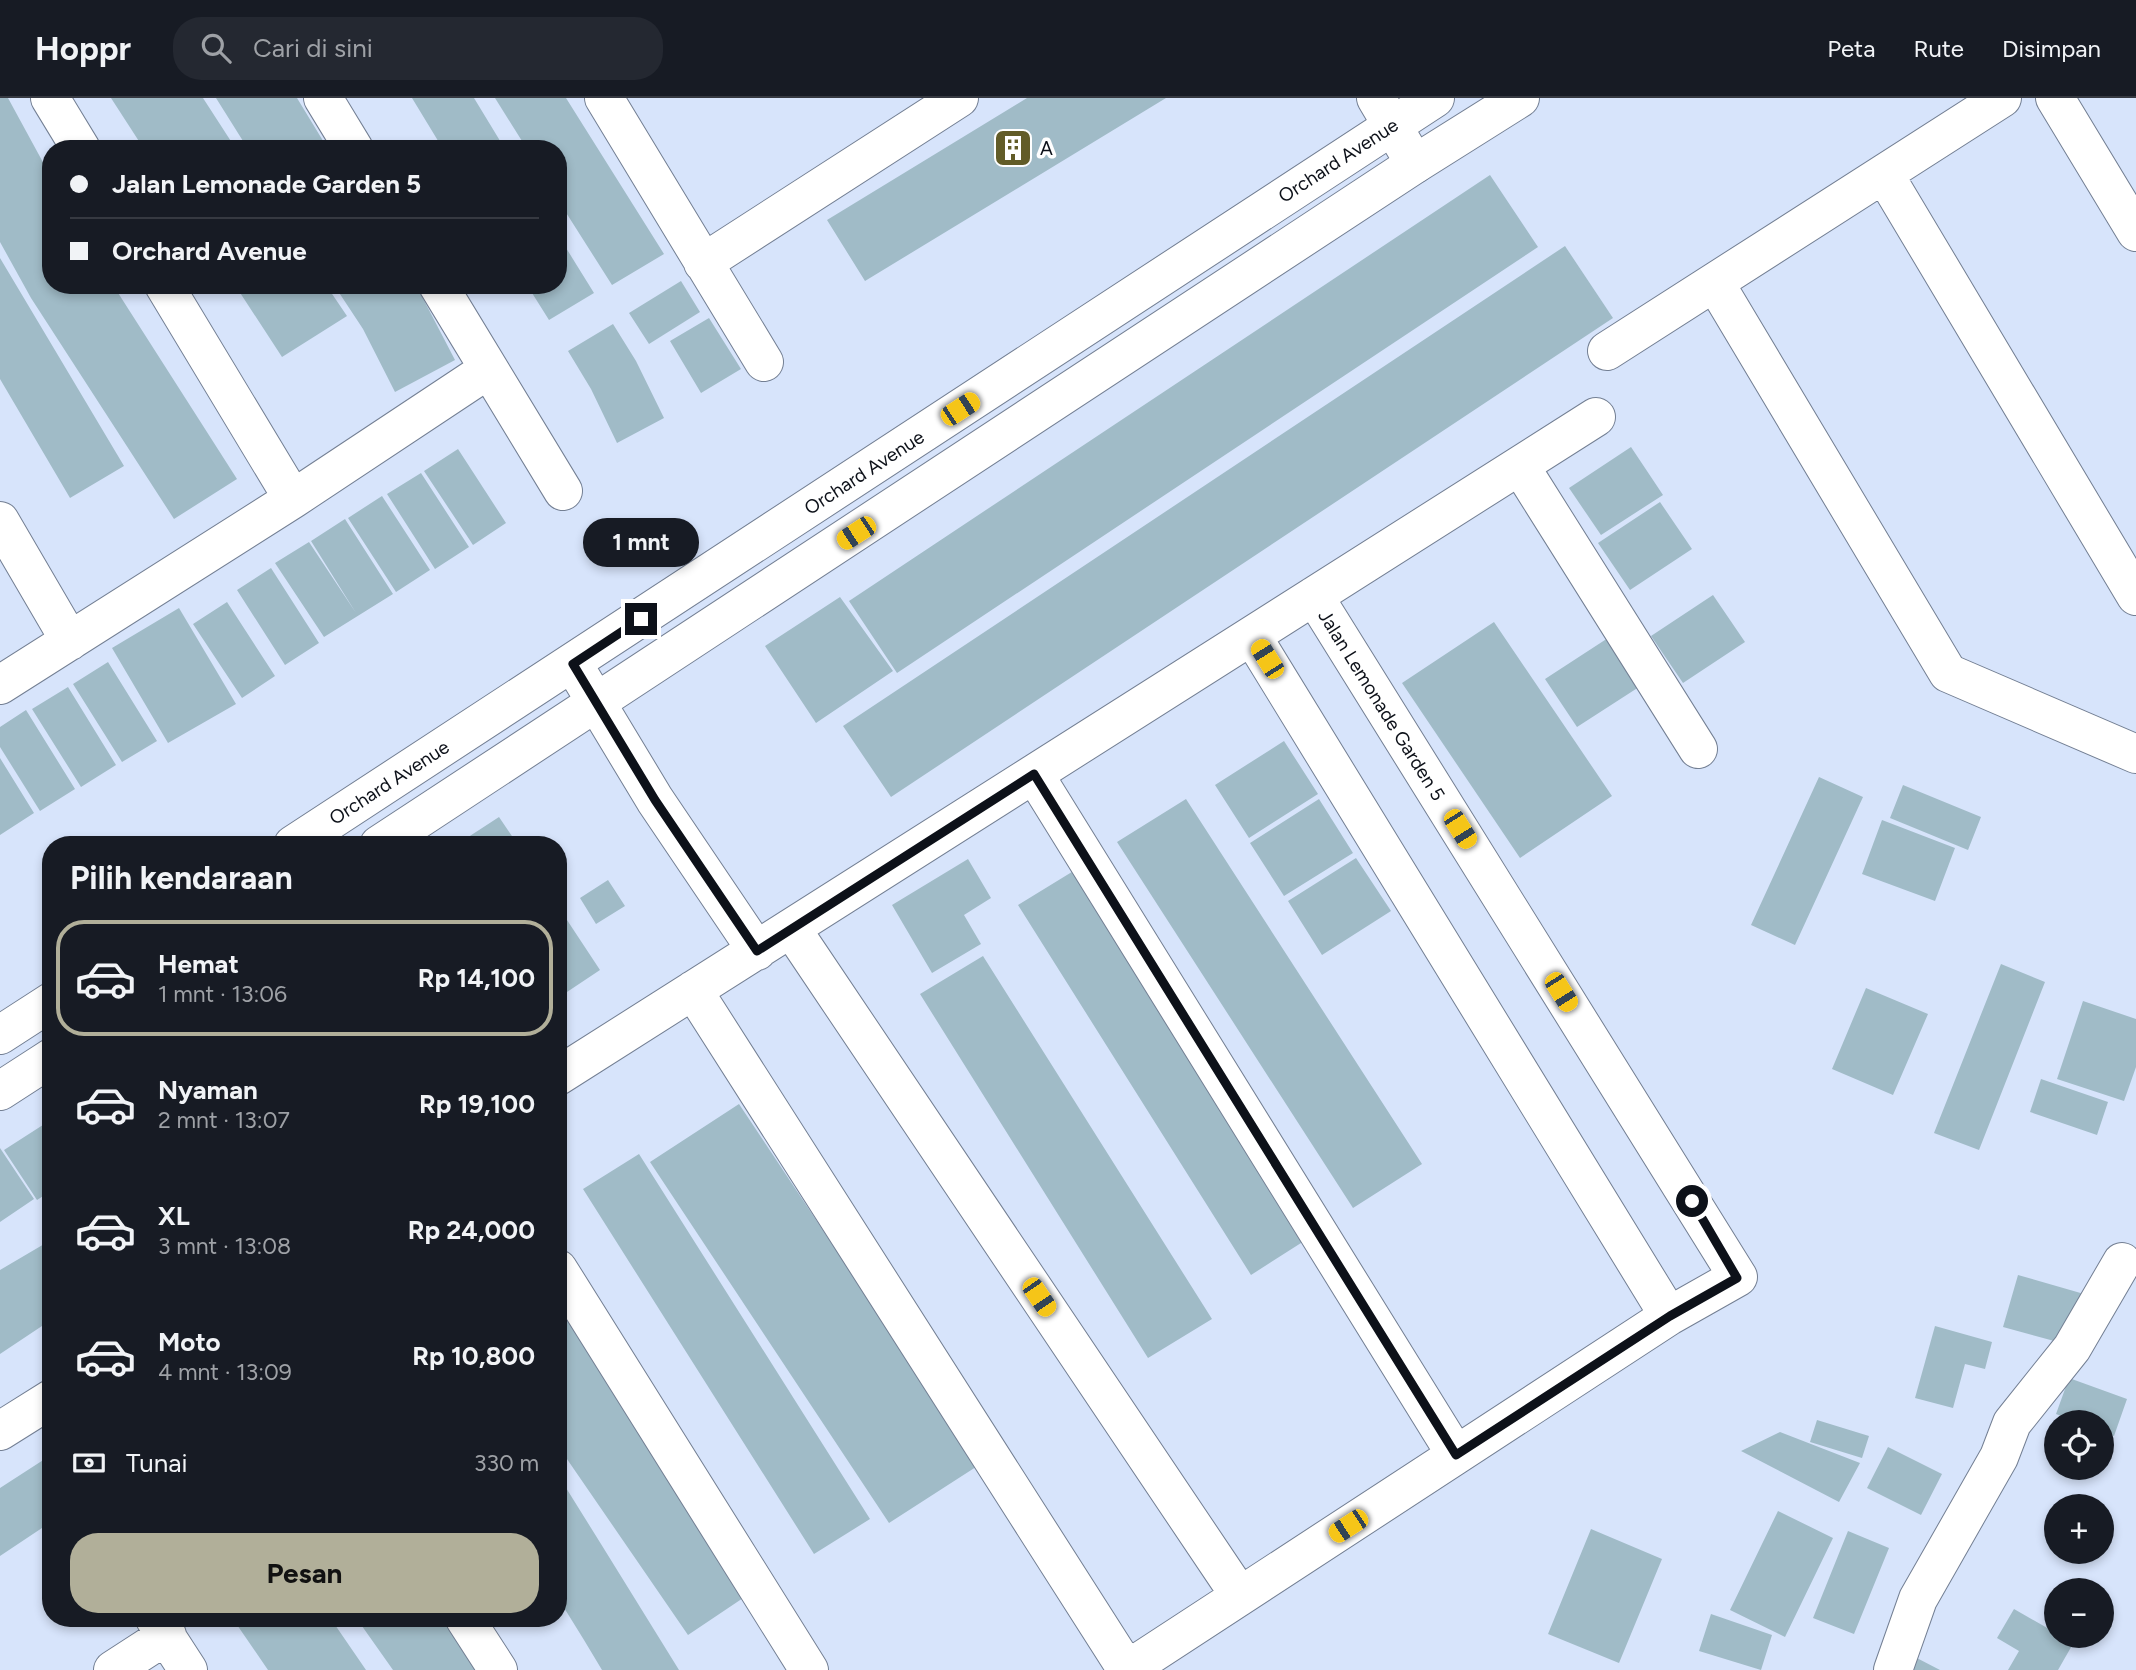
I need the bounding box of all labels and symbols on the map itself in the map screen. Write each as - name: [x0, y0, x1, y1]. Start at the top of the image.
- street label: Orchard Avenue: [1274, 113, 1403, 208]
- building icon: A: [992, 127, 1034, 169]
- place label: A: [1040, 137, 1053, 160]
- car: [937, 389, 984, 429]
- street label: Orchard Avenue: [800, 425, 929, 520]
- car: [833, 513, 880, 553]
- callout: 1 mnt: [583, 518, 699, 566]
- route end: [625, 603, 657, 635]
- street label: Jalan Lemonade Garden 5: [1313, 606, 1450, 805]
- car: [1247, 636, 1288, 682]
- street label: Orchard Avenue: [325, 735, 454, 830]
- car: [1440, 806, 1481, 852]
- car: [1541, 969, 1582, 1015]
- route start: [1676, 1185, 1708, 1217]
- car: [1019, 1274, 1060, 1320]
- car: [1325, 1506, 1372, 1546]

